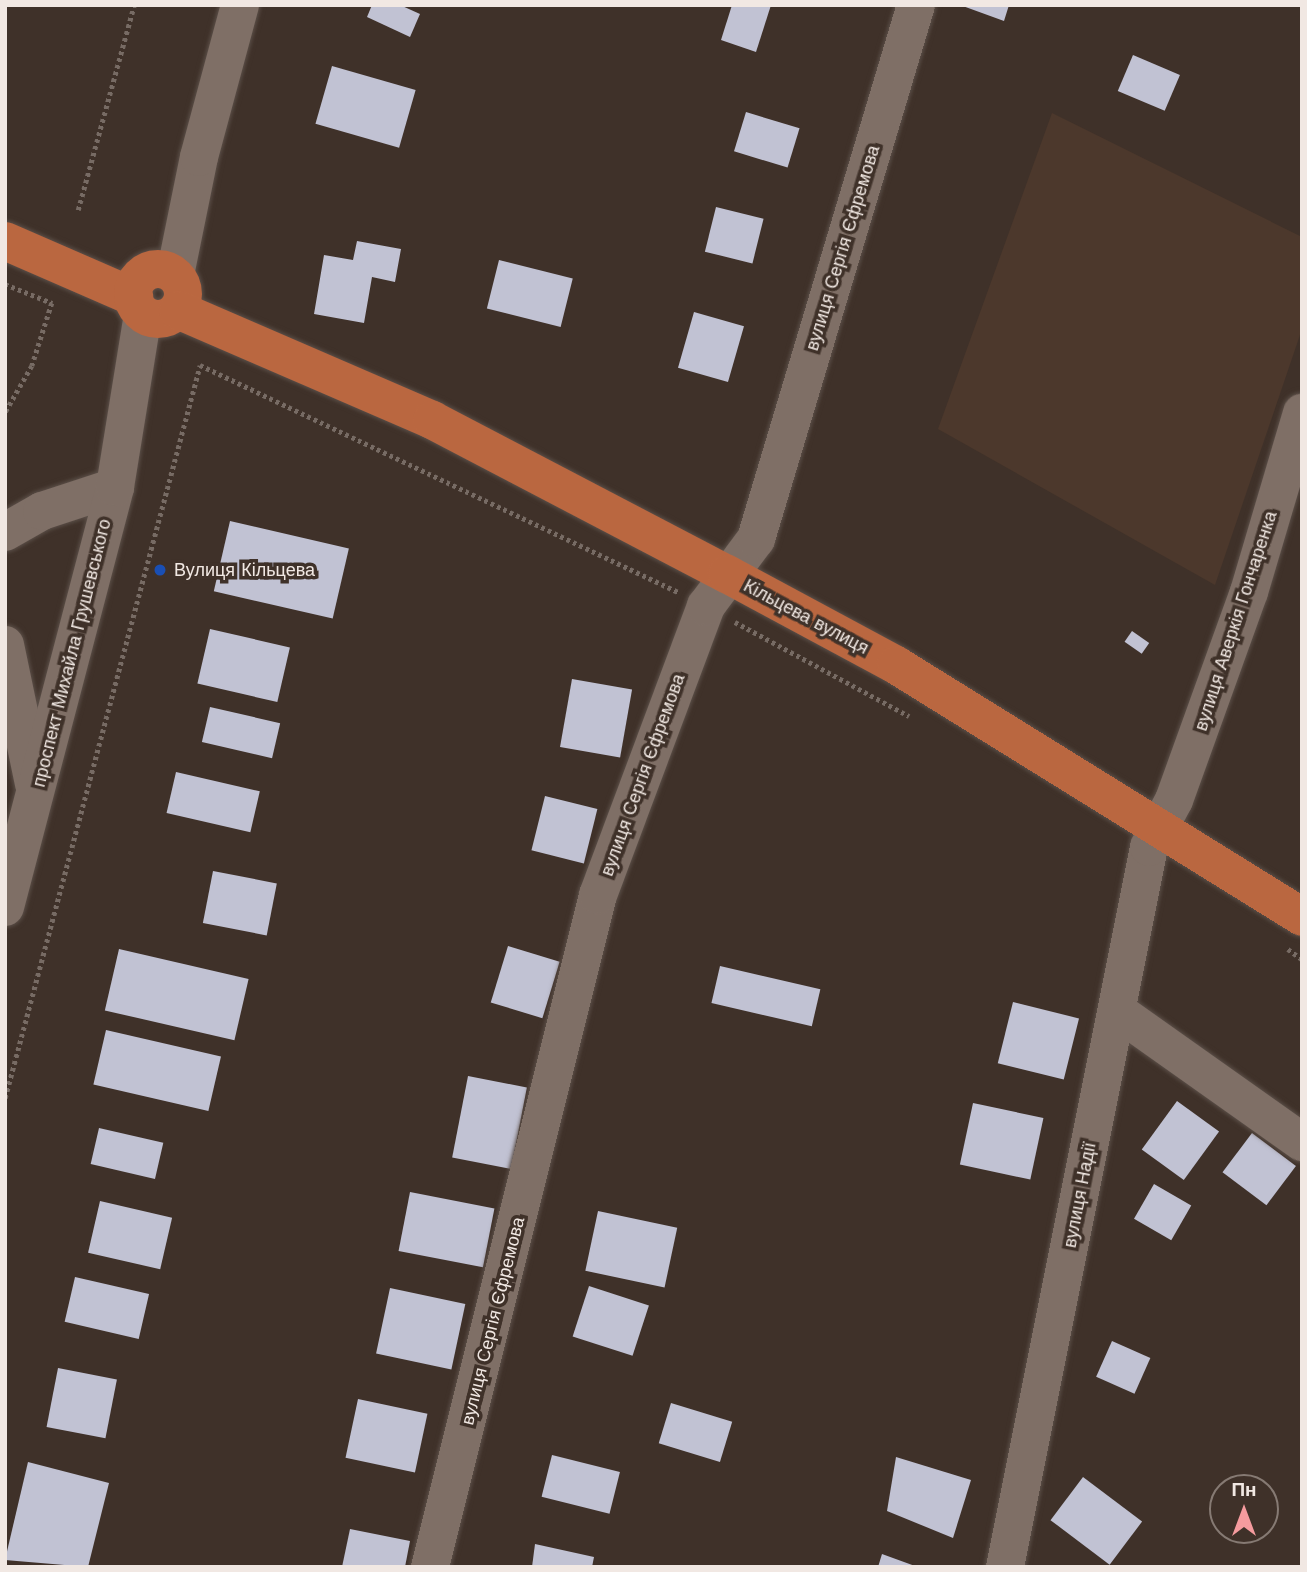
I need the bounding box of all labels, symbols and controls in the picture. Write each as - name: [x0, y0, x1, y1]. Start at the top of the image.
- street label: вулиця Сергія Єфремова: [801, 143, 885, 353]
- street label: вулиця Аверкія Гончаренка: [1190, 508, 1282, 734]
- street label: проспект Михайла Грушевського: [28, 517, 116, 789]
- place label: Вулиця Кільцева: [174, 559, 315, 581]
- marker: Вулиця Кільцева: [152, 562, 168, 578]
- street label: Кільцева вулиця: [740, 575, 872, 659]
- street label: вулиця Сергія Єфремова: [596, 671, 690, 879]
- street label: вулиця Надії: [1059, 1140, 1101, 1250]
- street label: вулиця Сергія Єфремова: [457, 1215, 529, 1427]
- north arrow: [1209, 1474, 1279, 1544]
- text: Пн: [1231, 1478, 1257, 1501]

